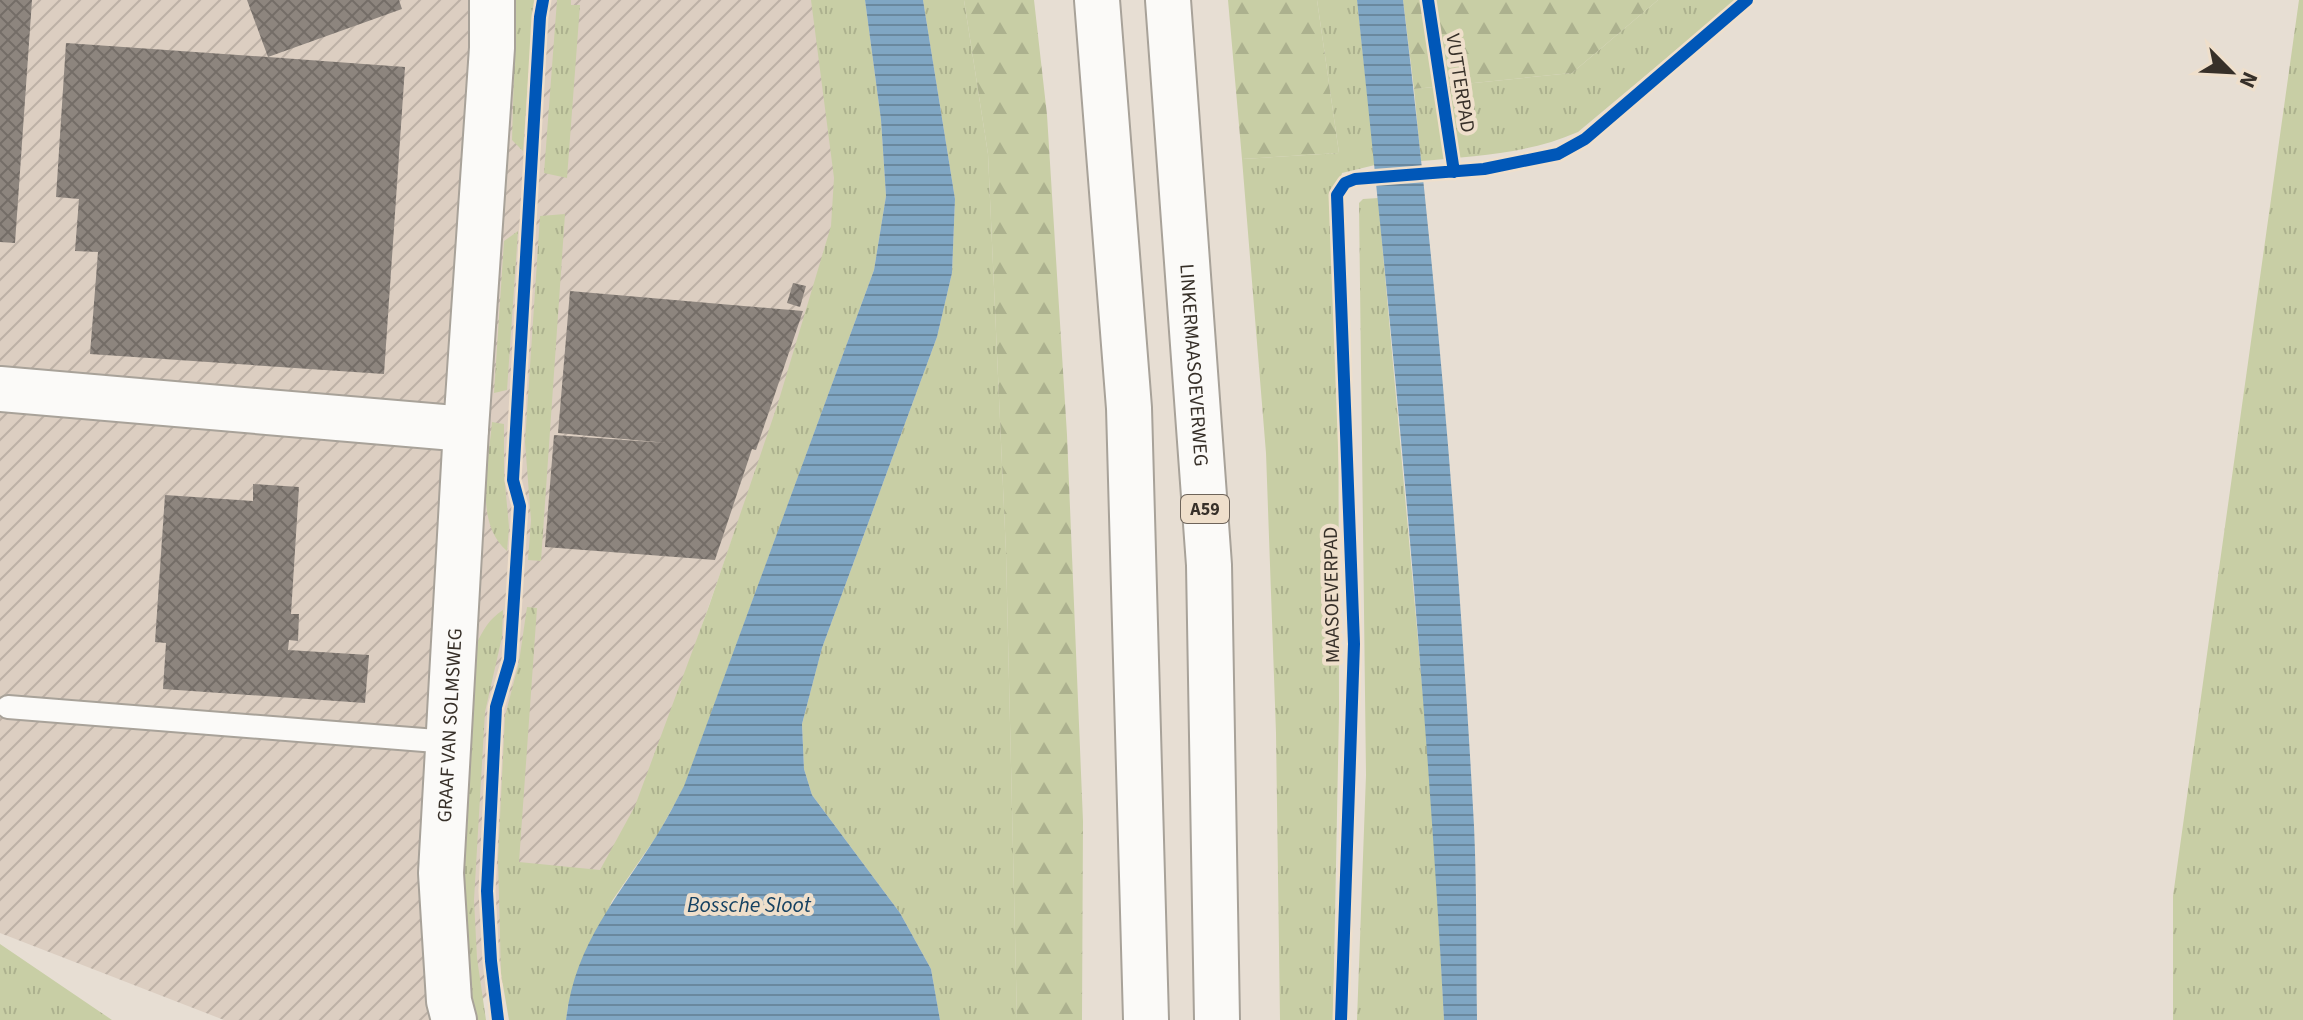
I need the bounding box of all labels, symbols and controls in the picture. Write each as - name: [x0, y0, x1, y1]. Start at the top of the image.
- street label: VUTTERPAD: [1438, 32, 1482, 135]
- north arrow: [2191, 32, 2271, 112]
- text: N: [2231, 67, 2266, 93]
- street label: LINKERMAASOEVERWEG: [1172, 263, 1215, 467]
- road number: A59: [1181, 495, 1229, 523]
- street label: MAASOEVERPAD: [1317, 527, 1347, 663]
- street label: GRAAF VAN SOLMSWEG: [431, 627, 470, 823]
- water label: Bossche Sloot: [687, 889, 812, 921]

